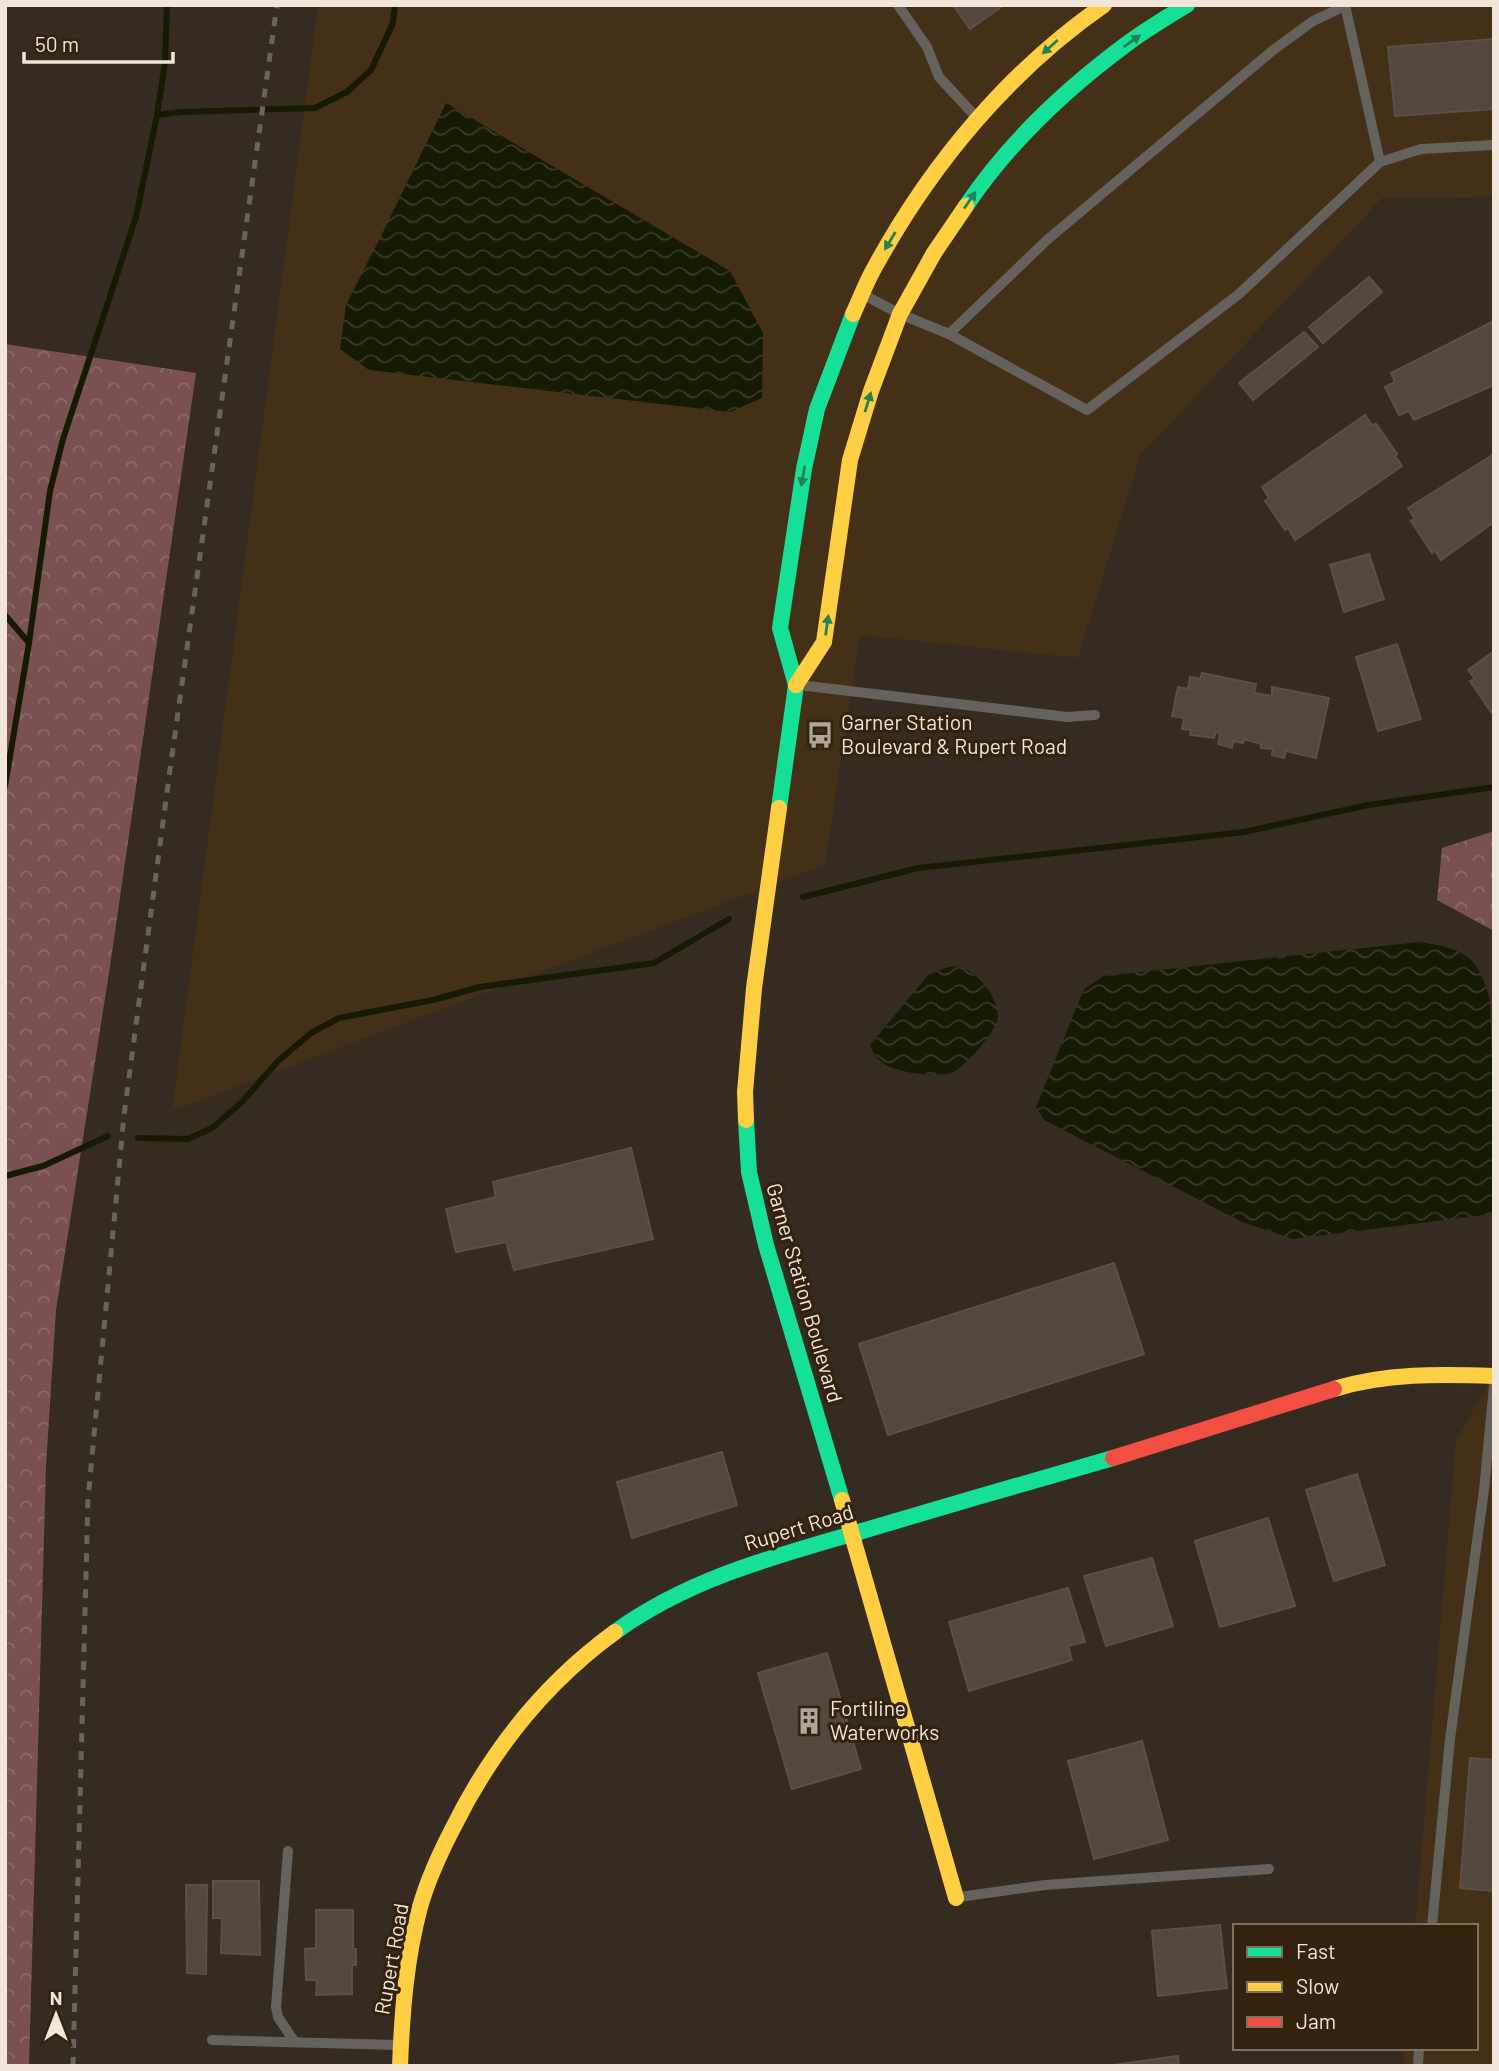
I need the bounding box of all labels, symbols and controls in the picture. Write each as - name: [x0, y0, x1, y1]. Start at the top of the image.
- scale bar: [24, 21, 173, 65]
- text: 50 m: [35, 31, 79, 56]
- one-way arrow: [1122, 35, 1141, 48]
- one-way arrow: [1042, 39, 1059, 55]
- one-way arrow: [963, 191, 977, 209]
- one-way arrow: [884, 231, 897, 250]
- one-way arrow: [864, 391, 874, 412]
- one-way arrow: [797, 465, 808, 487]
- one-way arrow: [821, 614, 832, 636]
- place label: Garner Station Boulevard & Rupert Road: [841, 709, 1067, 758]
- bus stop icon: Garner Station Boulevard & Rupert Road: [805, 720, 835, 750]
- street label: Garner Station Boulevard: [762, 1180, 849, 1405]
- street label: Rupert Road: [741, 1498, 856, 1555]
- place label: Fortiline Waterworks: [830, 1695, 939, 1744]
- building icon: Fortiline Waterworks: [794, 1706, 824, 1736]
- street label: Rupert Road: [368, 1901, 413, 2017]
- legend: [1233, 1924, 1478, 2050]
- text: Fast: [1296, 1938, 1336, 1963]
- text: Slow: [1296, 1973, 1339, 1998]
- north arrow: [21, 1980, 91, 2050]
- text: N: [50, 1986, 62, 2009]
- text: Jam: [1296, 2008, 1336, 2033]

